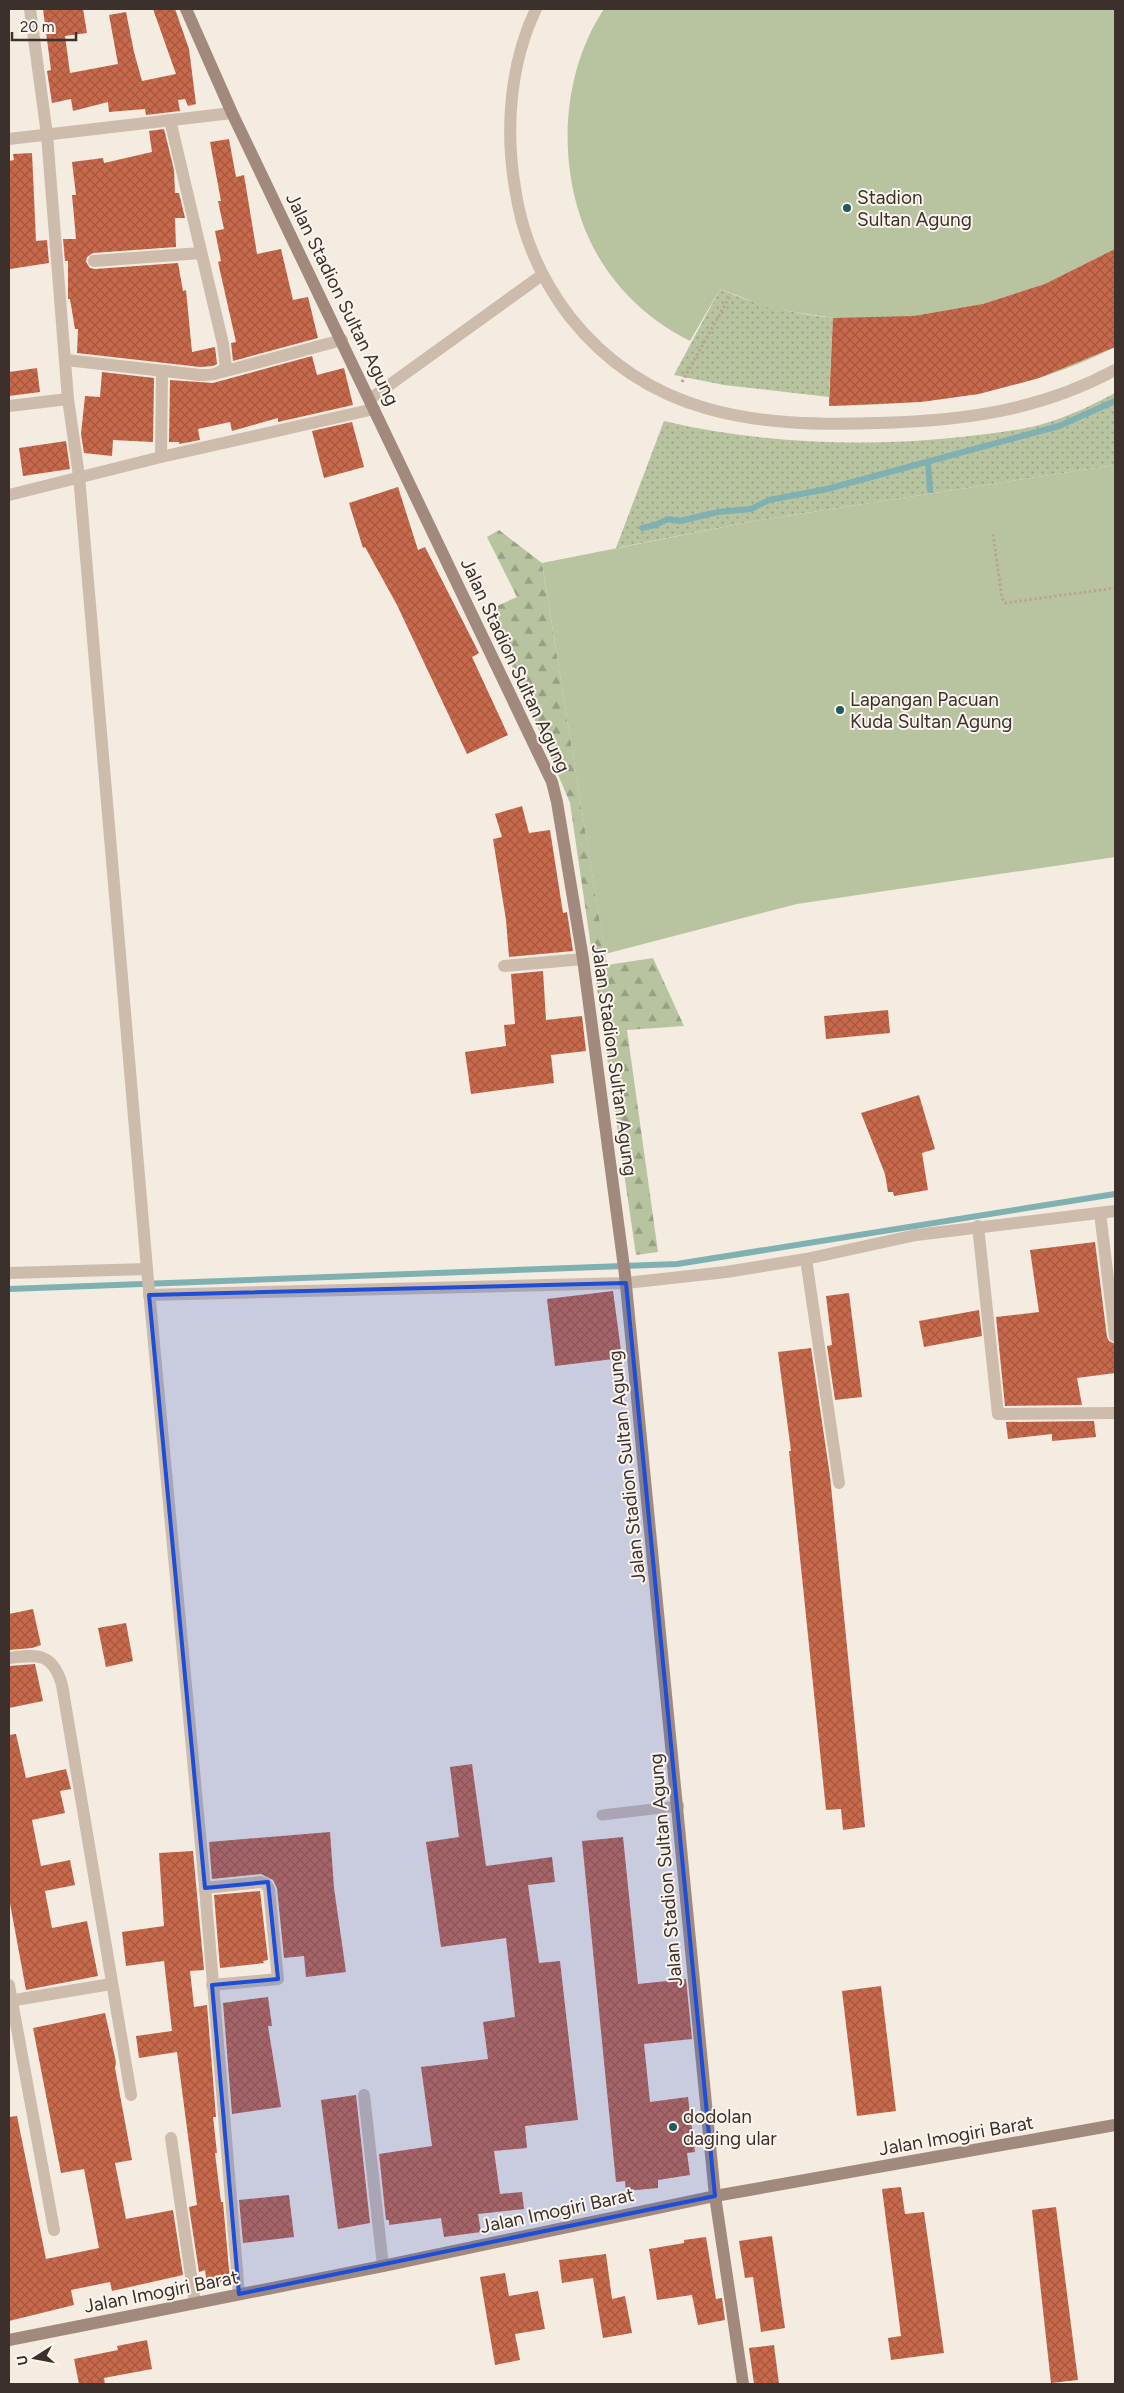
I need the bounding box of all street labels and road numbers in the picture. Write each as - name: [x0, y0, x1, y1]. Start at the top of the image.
- street label: Jalan Stadion Sultan Agung: [281, 189, 404, 409]
- street label: Jalan Stadion Sultan Agung: [456, 554, 575, 776]
- street label: Jalan Stadion Sultan Agung: [587, 943, 642, 1177]
- street label: Jalan Stadion Sultan Agung: [603, 1349, 650, 1584]
- street label: Jalan Stadion Sultan Agung: [644, 1752, 687, 1987]
- street label: Jalan Imogiri Barat: [877, 2111, 1035, 2160]
- street label: Jalan Imogiri Barat: [478, 2183, 636, 2238]
- street label: Jalan Imogiri Barat: [82, 2265, 240, 2318]

